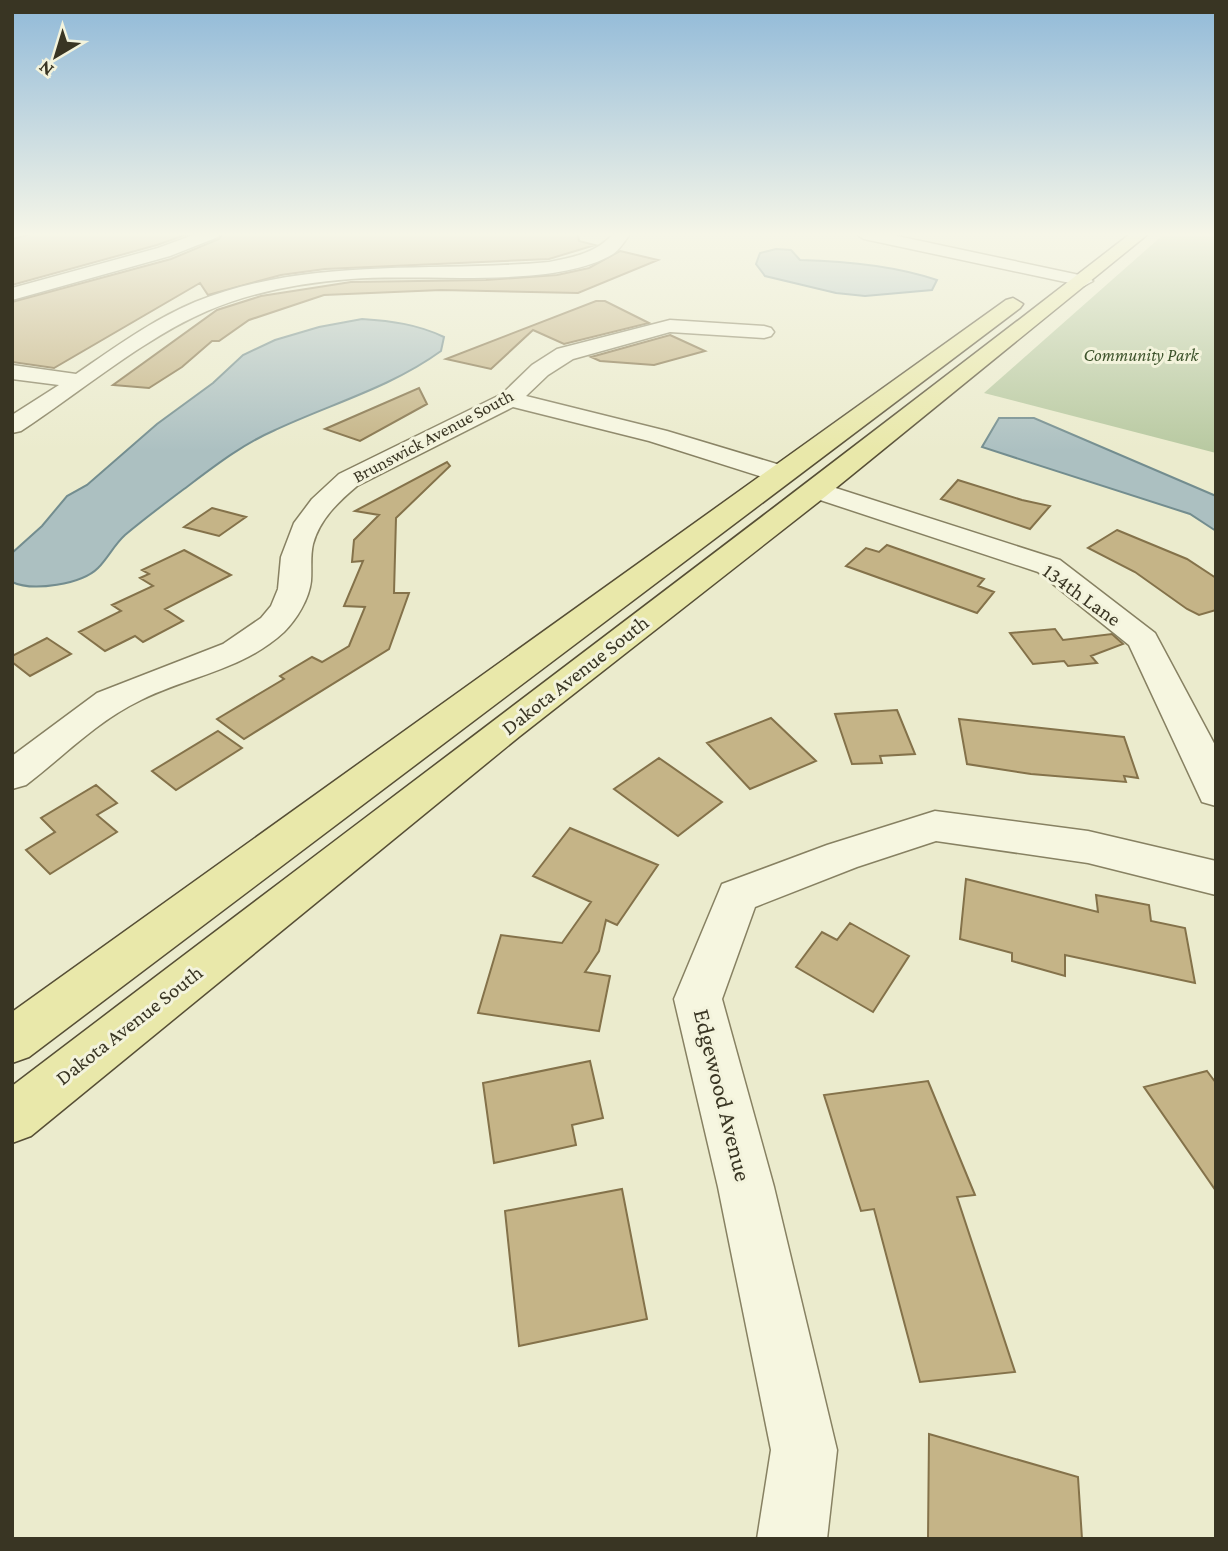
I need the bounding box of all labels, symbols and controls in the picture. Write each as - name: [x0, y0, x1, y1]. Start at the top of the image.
- north arrow: [21, 21, 91, 91]
- text: N: [34, 57, 57, 81]
- park label: Community Park: [1084, 345, 1200, 365]
- street label: Brunswick Avenue South: [349, 385, 517, 487]
- street label: 134th Lane: [1038, 559, 1126, 631]
- street label: Dakota Avenue South: [497, 610, 653, 740]
- street label: Dakota Avenue South: [51, 960, 207, 1090]
- street label: Edgewood Avenue: [689, 1006, 757, 1184]

